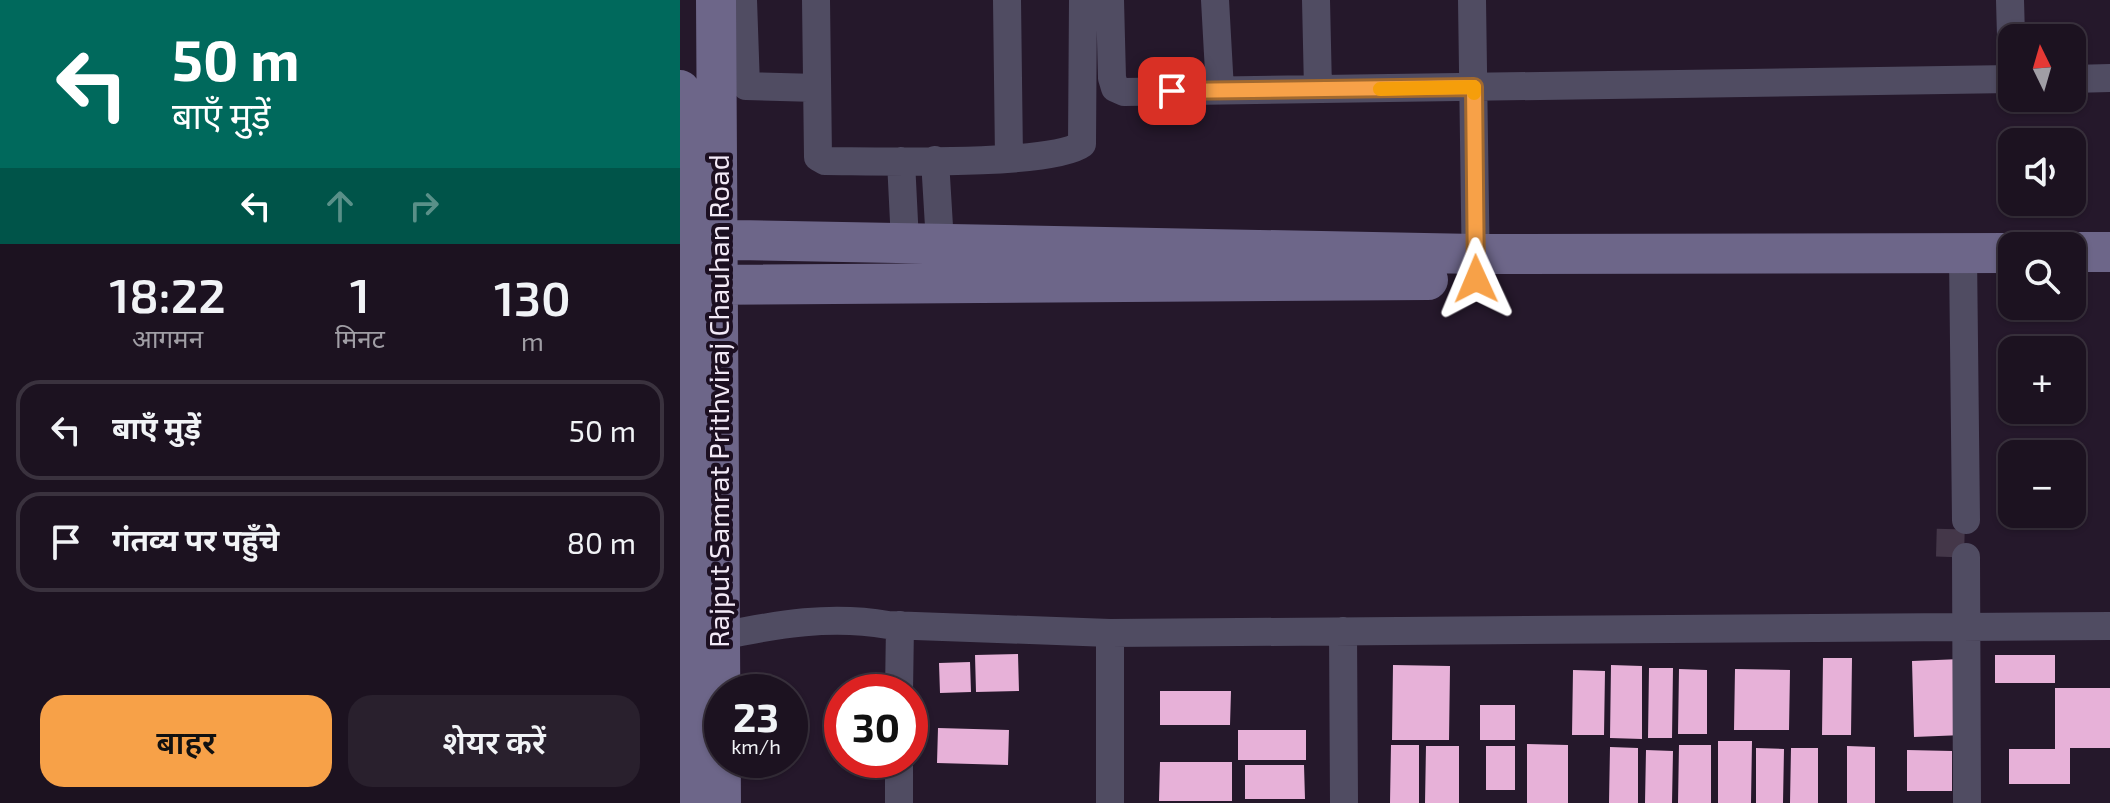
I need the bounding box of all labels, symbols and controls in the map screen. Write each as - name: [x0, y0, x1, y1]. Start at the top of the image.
- north arrow: [1998, 24, 2086, 112]
- map controls: [1998, 24, 2086, 528]
- text: 50 m: [172, 25, 300, 92]
- icon: left: [40, 32, 144, 136]
- pin: [1138, 57, 1206, 125]
- icon: arrive: [1150, 69, 1194, 113]
- text: बाएँ मुड़ें: [172, 93, 271, 136]
- button: sound: [1998, 128, 2086, 216]
- street label: Rajput Samrat Prithviraj Chauhan Road: [701, 154, 735, 648]
- icon: left: [234, 184, 278, 228]
- icon: ahead: [318, 184, 362, 228]
- icon: right: [402, 184, 446, 228]
- button: search: [1998, 232, 2086, 320]
- position arrow: [1434, 237, 1518, 321]
- text: 18:22: [109, 265, 226, 323]
- text: 1: [350, 265, 370, 323]
- text: 130: [494, 268, 571, 326]
- text: आगमन: [132, 322, 203, 353]
- text: मिनट: [335, 322, 385, 353]
- text: m: [521, 325, 544, 356]
- button: +: [1998, 336, 2086, 424]
- icon: left: [44, 408, 88, 452]
- text: बाएँ मुड़ें: [112, 409, 201, 445]
- text: 50 m: [569, 412, 636, 448]
- button: −: [1998, 440, 2086, 528]
- icon: arrive: [44, 520, 88, 564]
- text: गंतव्य पर पहुँचे: [112, 521, 279, 557]
- text: 80 m: [567, 524, 636, 560]
- speed limit sign: 30: [824, 674, 928, 778]
- text: 23: [733, 692, 779, 740]
- button: बाहर: [40, 695, 332, 787]
- button: शेयर करें: [348, 695, 640, 787]
- text: km/h: [731, 734, 781, 758]

